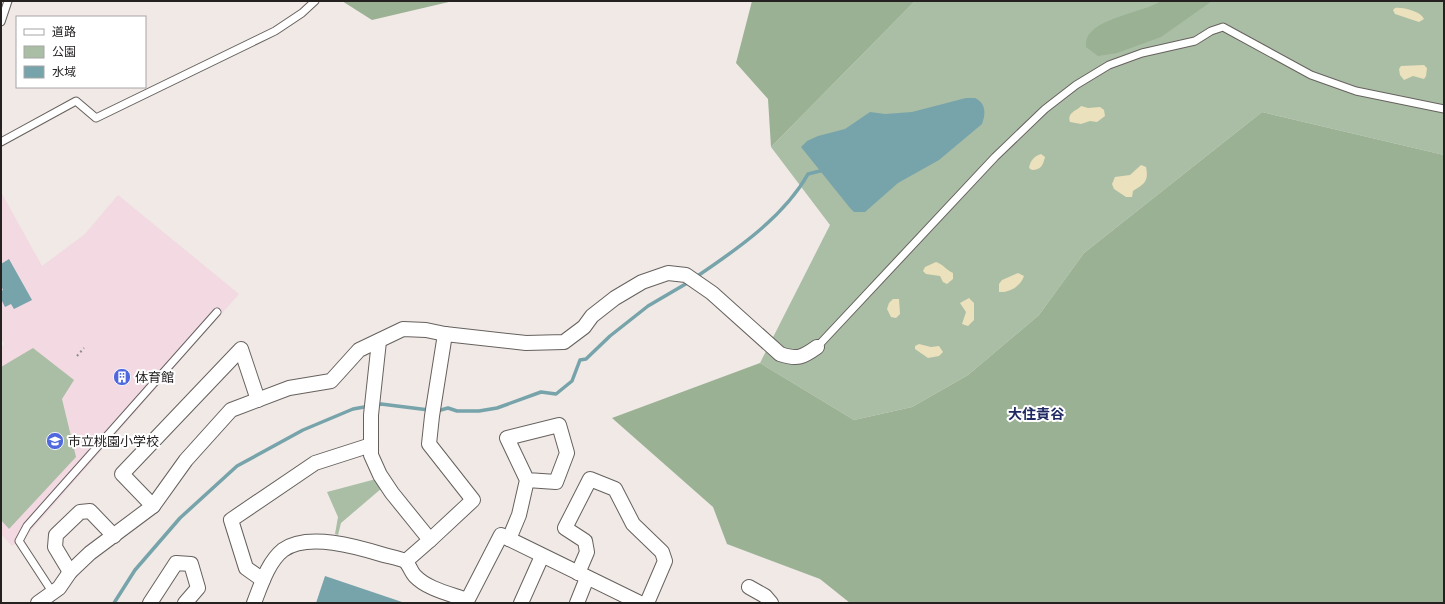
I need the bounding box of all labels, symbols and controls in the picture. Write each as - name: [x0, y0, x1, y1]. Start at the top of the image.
- legend: [16, 16, 146, 88]
- text: 道路: [52, 23, 76, 40]
- text: 公園: [52, 43, 76, 60]
- text: 水域: [52, 63, 76, 80]
- building icon: 体育館: [112, 367, 132, 387]
- place label: 体育館: [135, 368, 174, 386]
- district label: 大住責谷: [1008, 404, 1065, 423]
- school or university icon: 市立桃園小学校: [45, 431, 65, 451]
- place label: 市立桃園小学校: [68, 432, 159, 450]

